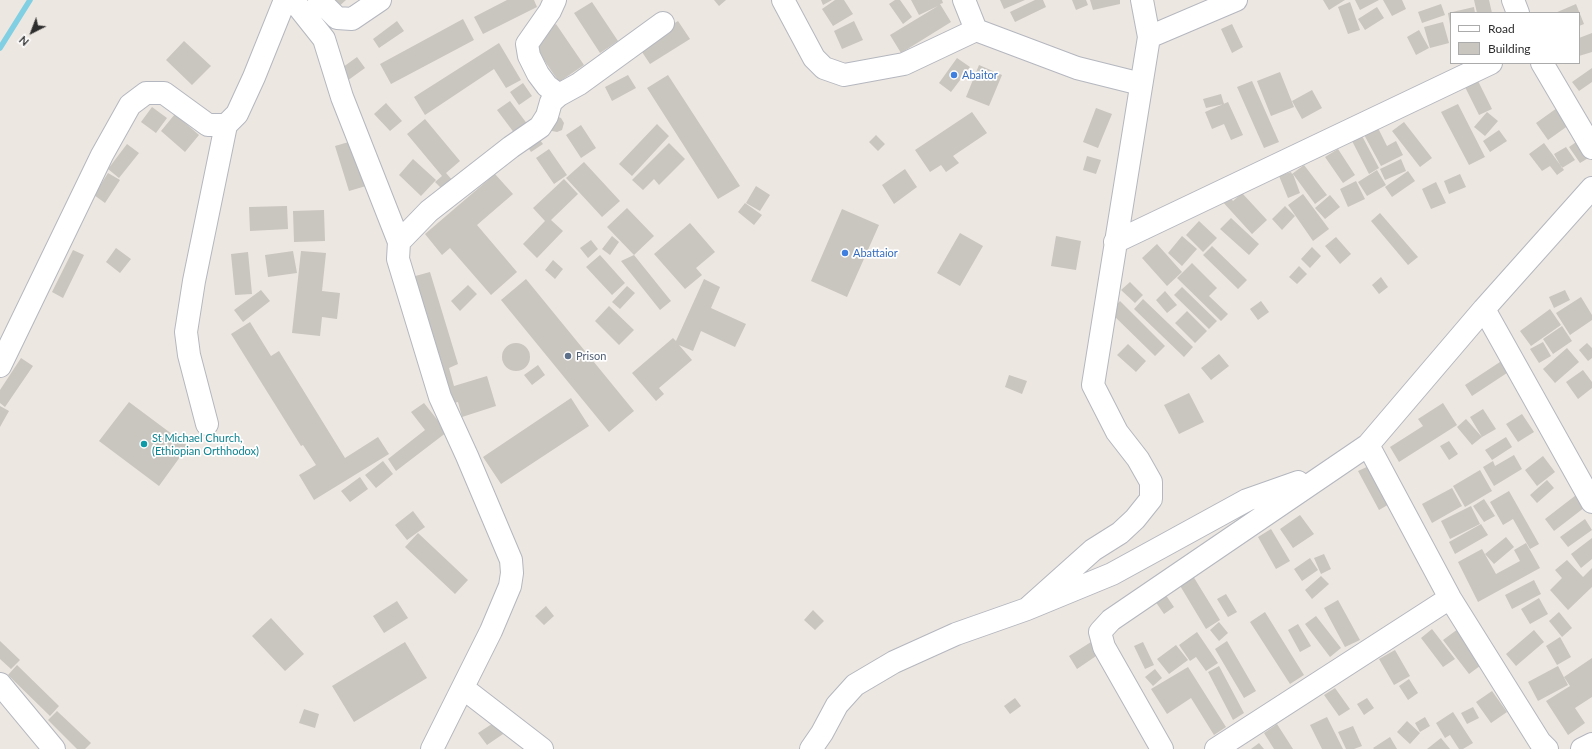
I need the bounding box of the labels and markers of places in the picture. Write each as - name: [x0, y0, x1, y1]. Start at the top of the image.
- place label: Abaitor: [962, 68, 998, 82]
- marker: Abaitor: [949, 70, 959, 80]
- place label: Abattaior: [853, 246, 898, 260]
- marker: Abattaior: [840, 248, 850, 258]
- place label: Prison: [576, 349, 606, 363]
- marker: Prison: [563, 351, 573, 361]
- place label: St Michael Church, (Ethiopian Orthhodox): [152, 431, 259, 457]
- marker: St Michael Church, (Ethiopian Orthhodox): [139, 439, 149, 449]

